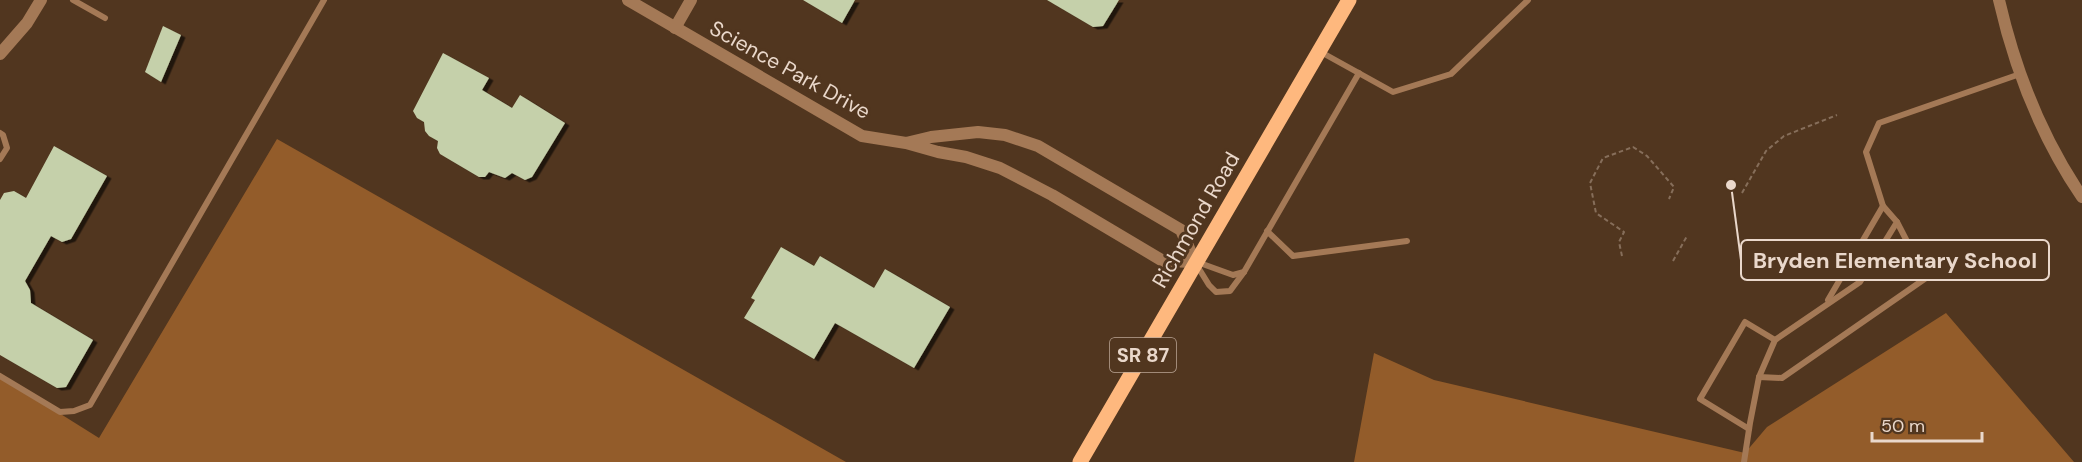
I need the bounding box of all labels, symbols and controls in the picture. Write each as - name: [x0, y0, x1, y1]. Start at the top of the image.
- street label: Science Park Drive: [705, 14, 875, 126]
- street label: Richmond Road: [1146, 147, 1246, 293]
- callout: Bryden Elementary School: [1741, 240, 2049, 280]
- text: Bryden Elementary School: [1753, 246, 2037, 275]
- road number: SR 87: [1110, 338, 1176, 372]
- scale bar: [1872, 405, 1982, 443]
- text: 50 m: [1881, 414, 1925, 438]

